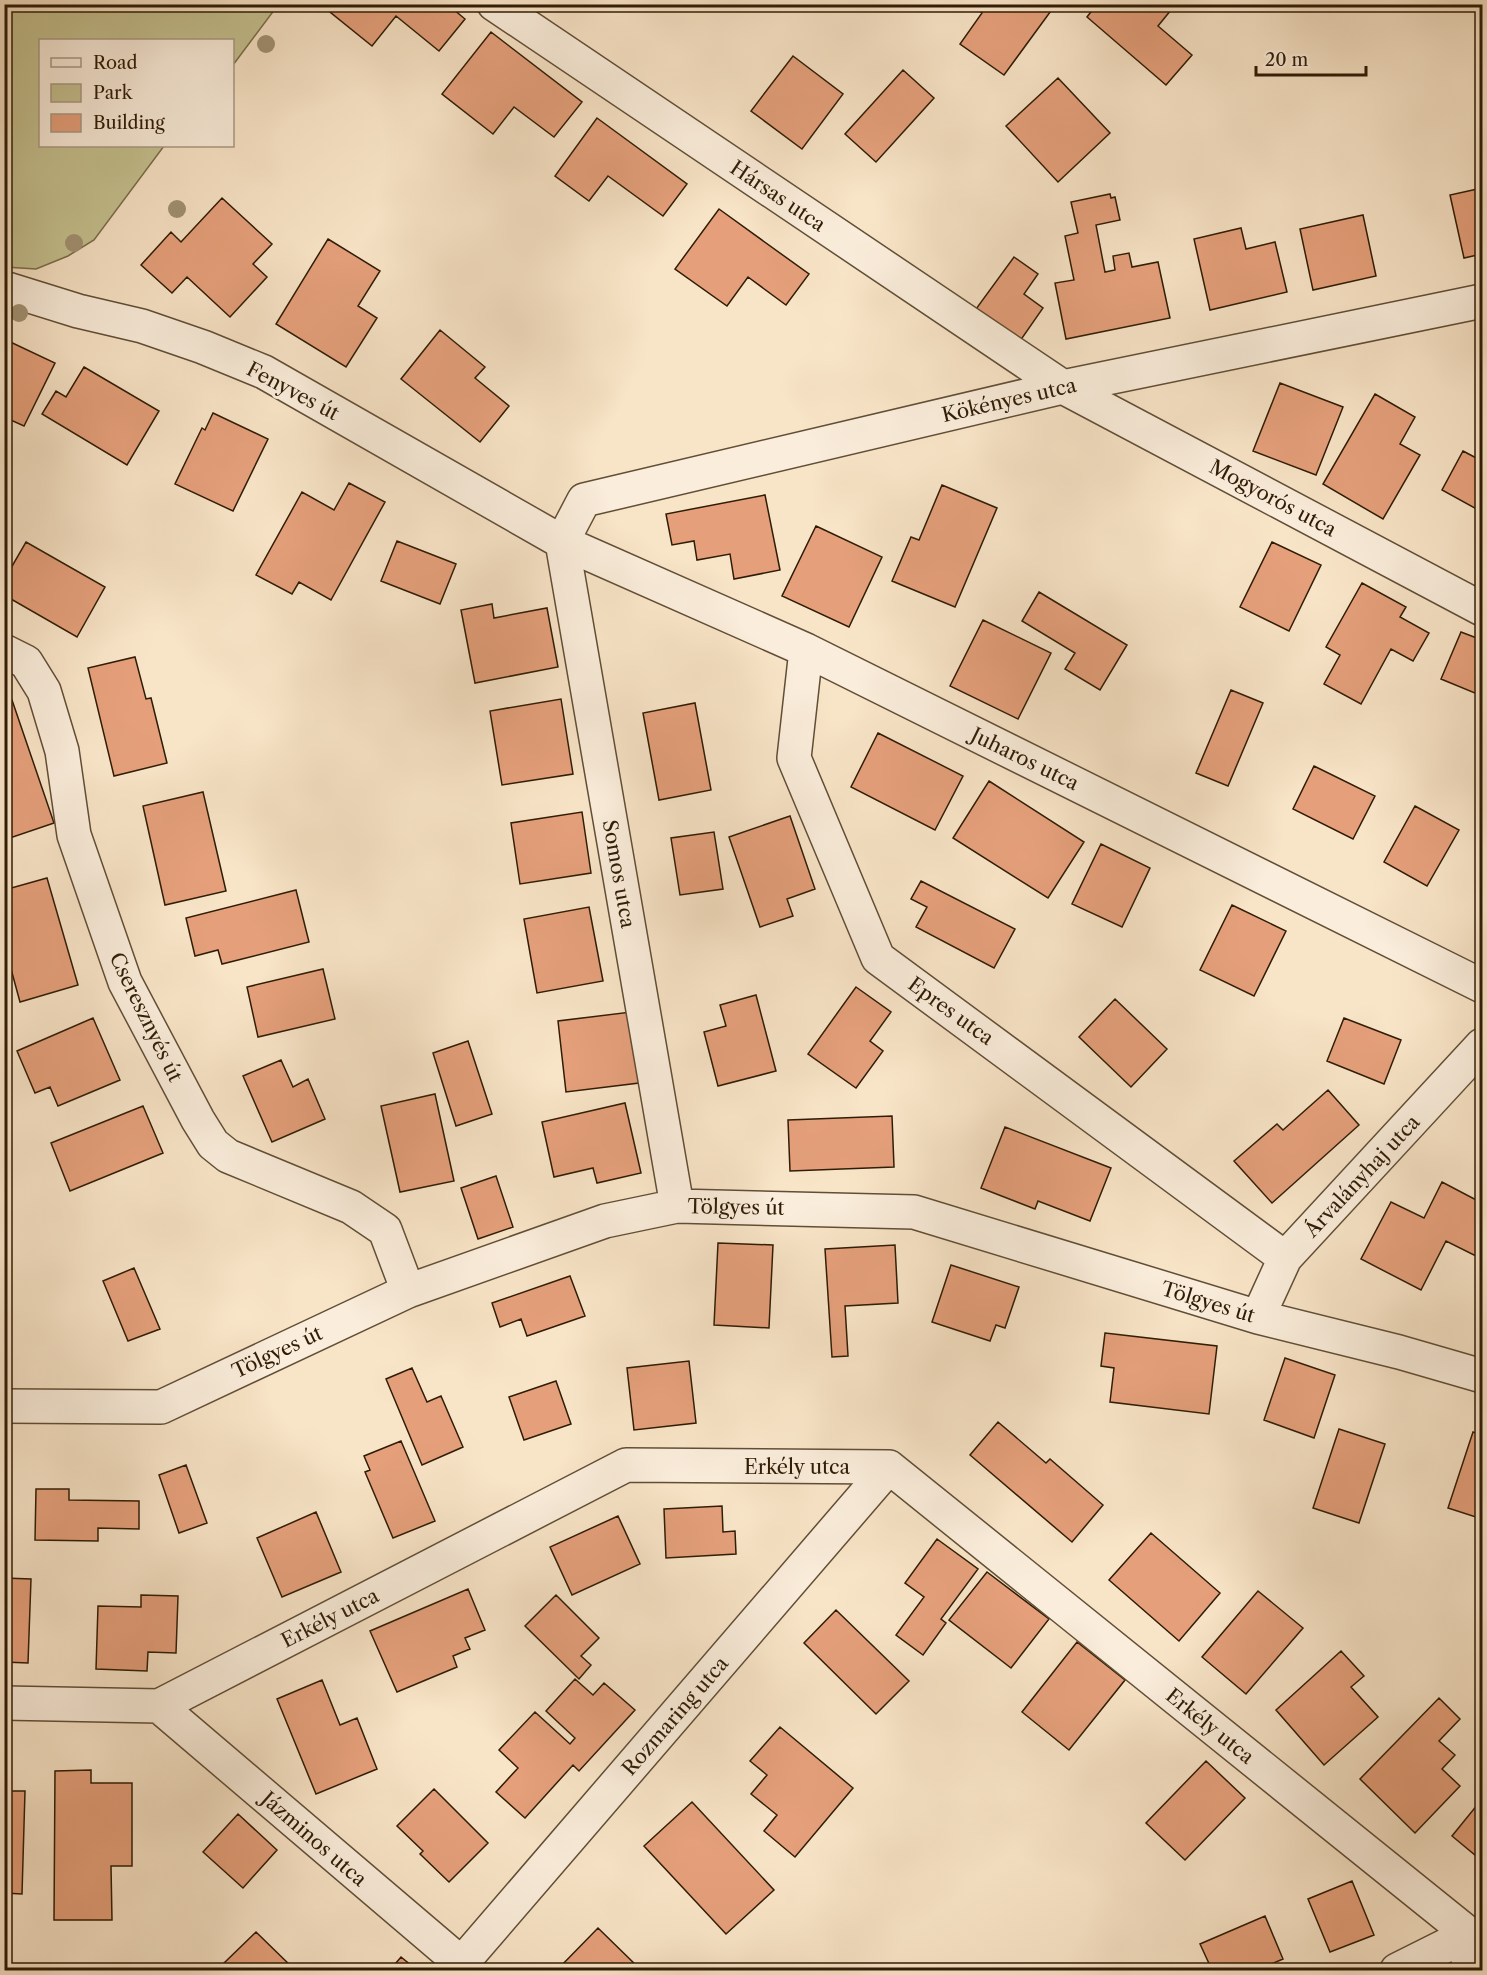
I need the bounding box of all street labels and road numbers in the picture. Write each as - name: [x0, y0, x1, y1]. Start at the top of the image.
- street label: Hársas utca: [726, 155, 831, 237]
- street label: Fenyves út: [243, 357, 343, 425]
- street label: Kökényes utca: [939, 373, 1079, 427]
- street label: Mogyorós utca: [1205, 454, 1341, 542]
- street label: Juharos utca: [964, 721, 1083, 796]
- street label: Somos utca: [598, 818, 640, 930]
- street label: Cseresznyés út: [104, 949, 188, 1085]
- street label: Epres utca: [904, 972, 999, 1050]
- street label: Árvalányhaj utca: [1298, 1109, 1425, 1243]
- street label: Tölgyes út: [687, 1194, 785, 1220]
- street label: Tölgyes út: [1158, 1276, 1258, 1328]
- street label: Tölgyes út: [228, 1321, 326, 1383]
- street label: Erkély utca: [744, 1455, 851, 1479]
- street label: Erkély utca: [277, 1583, 383, 1653]
- street label: Rozmaring utca: [617, 1651, 733, 1780]
- street label: Erkély utca: [1161, 1683, 1259, 1769]
- street label: Jázminos utca: [254, 1785, 372, 1892]

